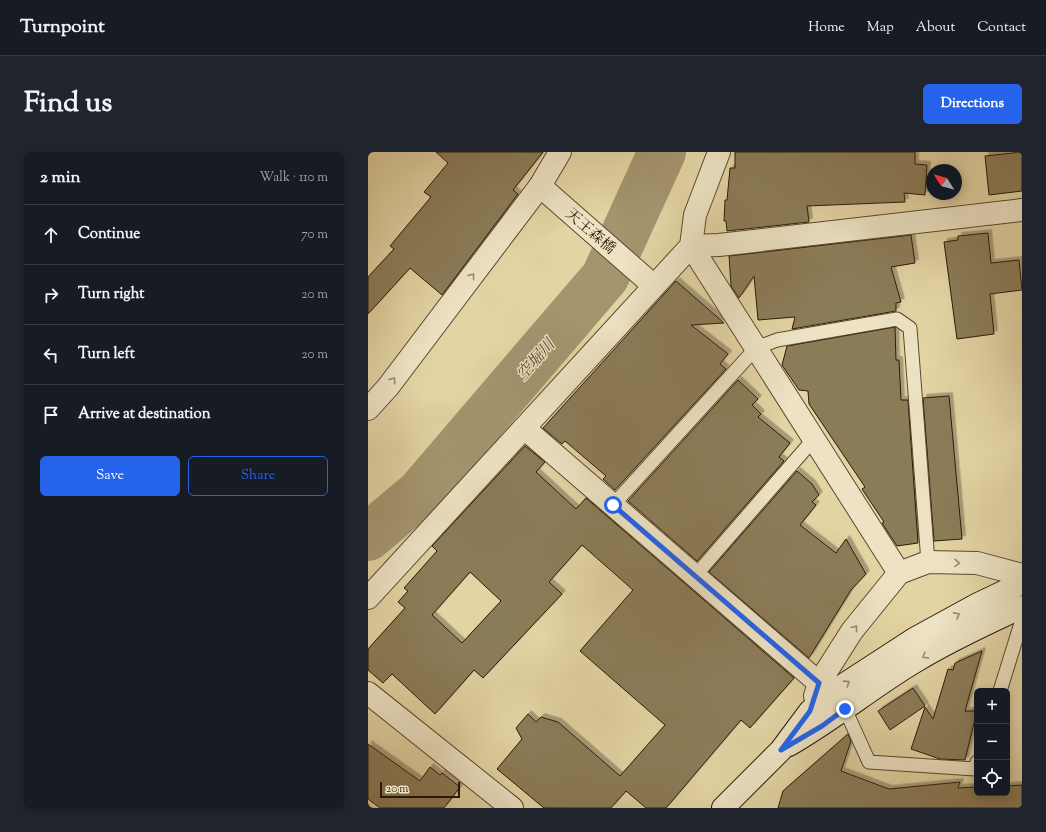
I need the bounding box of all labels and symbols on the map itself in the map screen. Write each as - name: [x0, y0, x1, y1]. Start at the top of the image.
- north arrow: [926, 164, 962, 200]
- street label: 天王森橋: [560, 205, 620, 260]
- one-way arrow: [467, 273, 474, 280]
- water label: 空堀川: [512, 333, 563, 386]
- one-way arrow: [389, 377, 396, 384]
- route start: [604, 496, 622, 514]
- one-way arrow: [954, 558, 960, 567]
- one-way arrow: [953, 612, 961, 620]
- one-way arrow: [850, 625, 857, 632]
- one-way arrow: [922, 651, 929, 658]
- one-way arrow: [842, 680, 849, 687]
- route end: [836, 700, 854, 718]
- scale bar: [380, 780, 460, 799]

